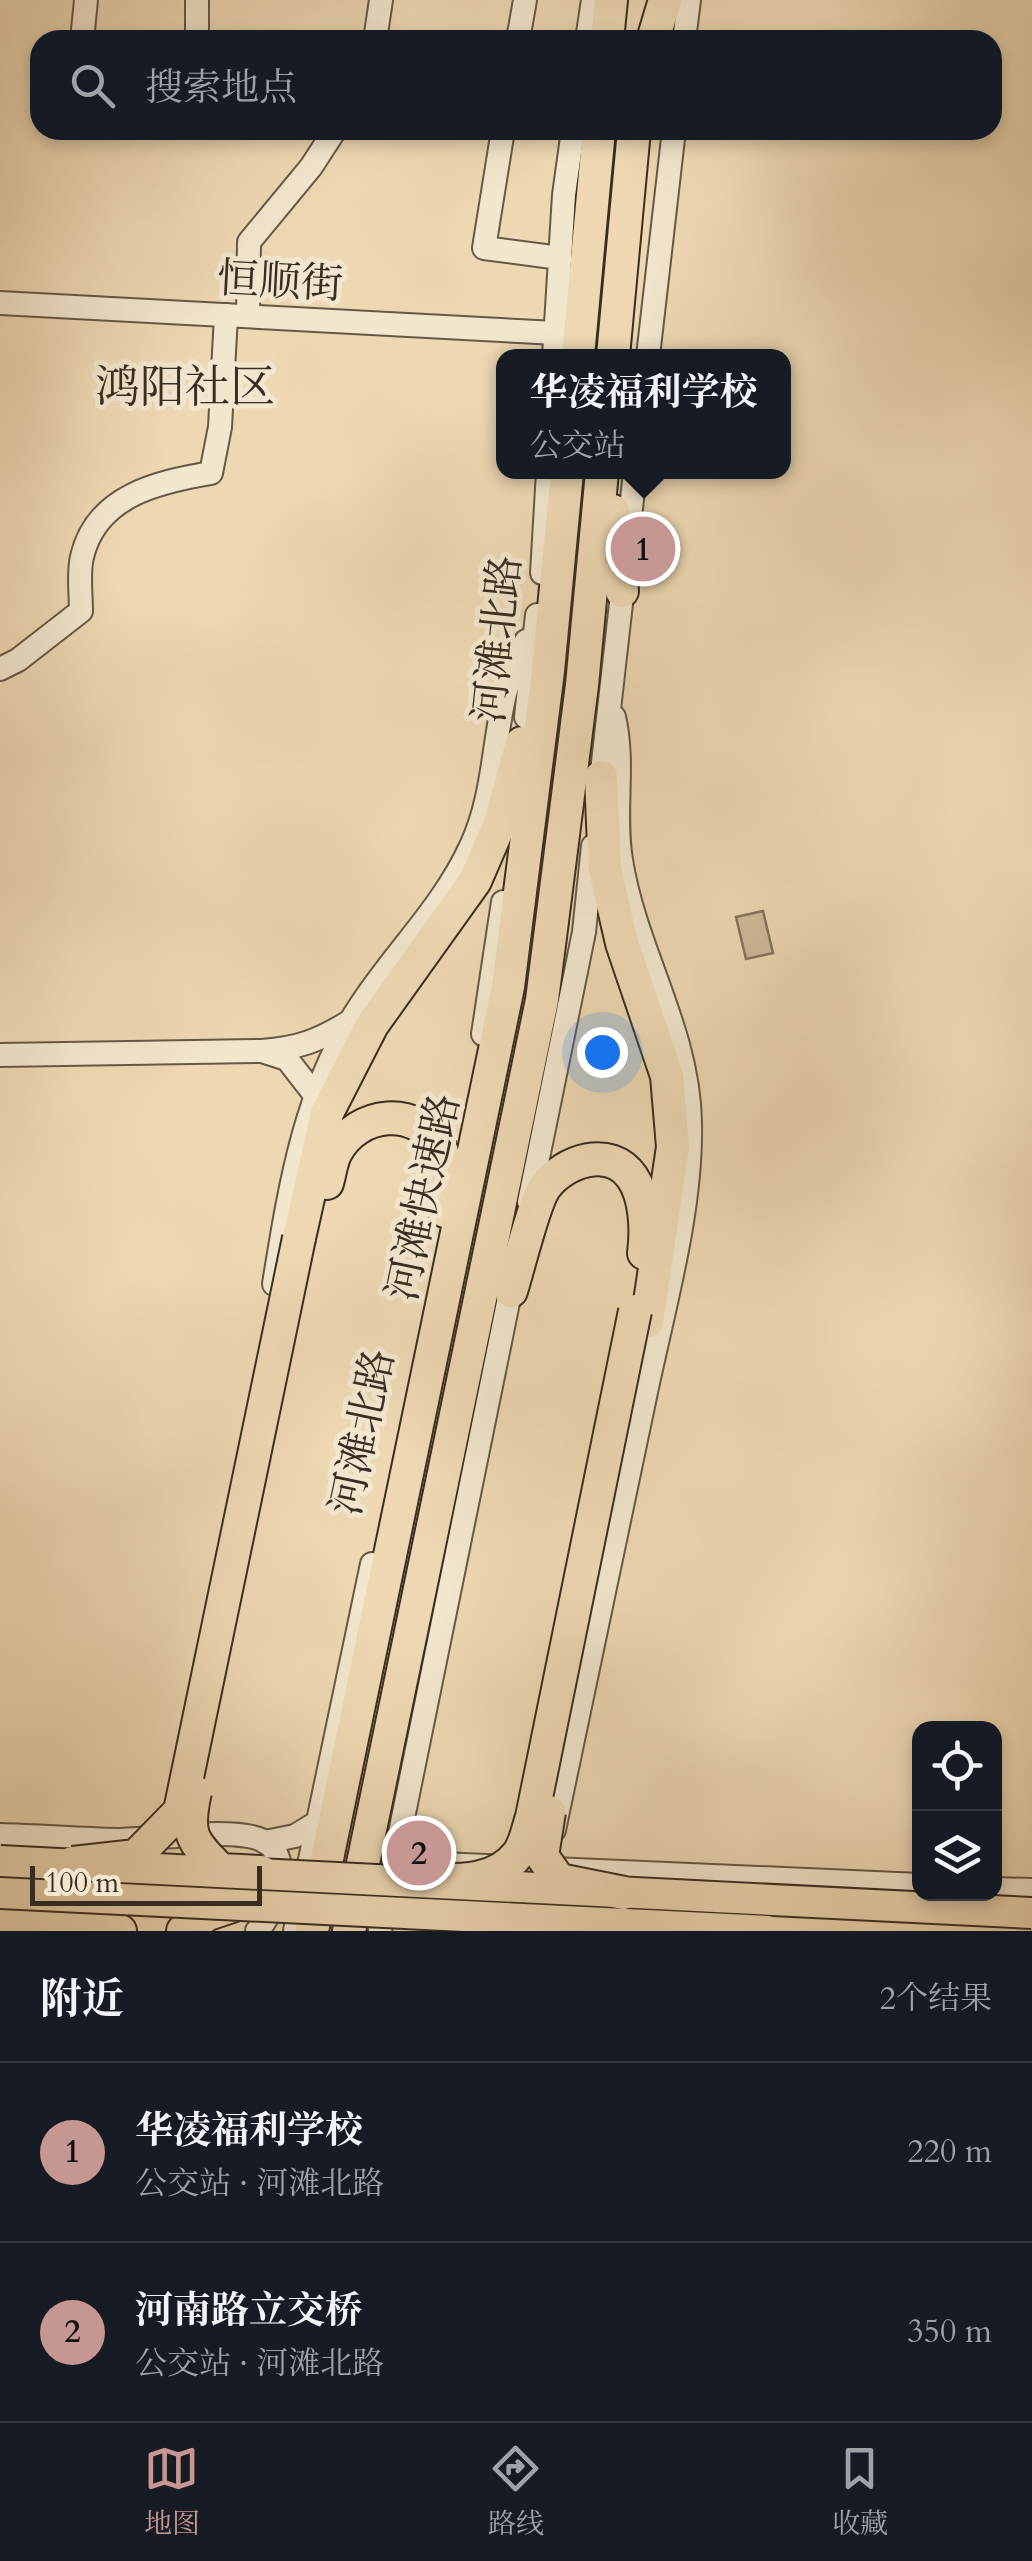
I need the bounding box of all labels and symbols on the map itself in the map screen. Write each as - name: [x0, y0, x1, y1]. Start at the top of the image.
- street label: 恒顺街: [216, 250, 344, 313]
- district label: 鸿阳社区: [95, 357, 275, 418]
- pin: 1: [610, 512, 676, 586]
- street label: 河滩北路: [460, 553, 535, 726]
- your location: [577, 1027, 628, 1078]
- street label: 河滩快速路: [374, 1089, 473, 1306]
- street label: 河滩北路: [317, 1344, 408, 1520]
- pin: 2: [386, 1816, 452, 1890]
- scale bar: [30, 1861, 262, 1906]

